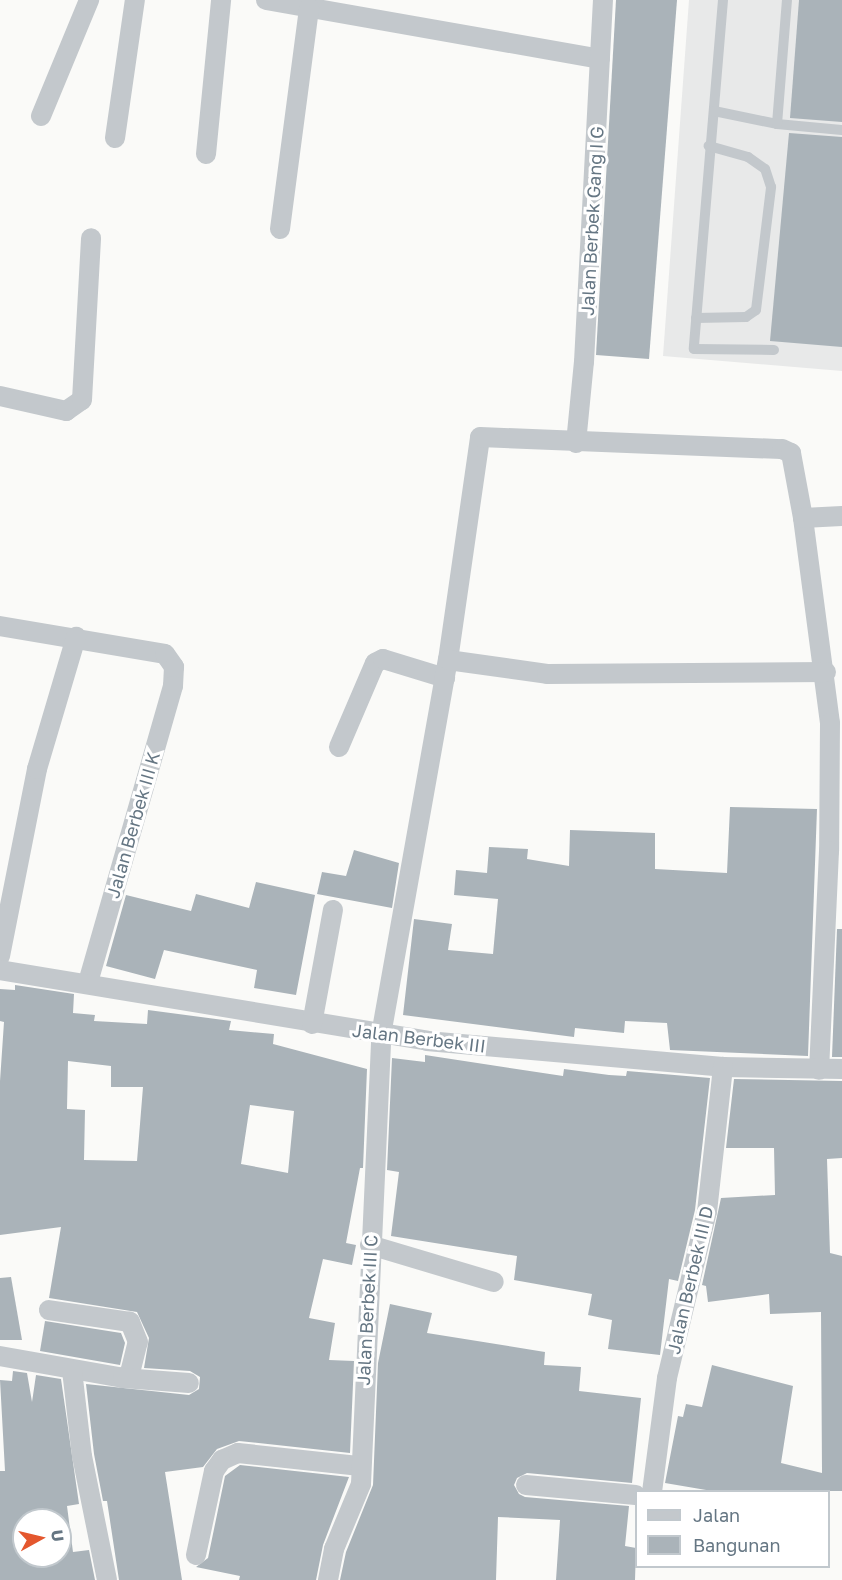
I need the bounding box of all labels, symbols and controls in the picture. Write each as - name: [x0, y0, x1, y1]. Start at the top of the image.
- street label: Jalan Berbek Gang I G: [576, 126, 608, 316]
- street label: Jalan Berbek III K: [102, 749, 164, 901]
- street label: Jalan Berbek III: [351, 1019, 487, 1057]
- street label: Jalan Berbek III D: [662, 1204, 718, 1356]
- street label: Jalan Berbek III C: [352, 1234, 382, 1386]
- legend: [635, 1490, 830, 1568]
- text: Jalan: [693, 1504, 740, 1526]
- north arrow: [12, 1508, 72, 1568]
- text: U: [47, 1529, 69, 1543]
- text: Bangunan: [693, 1534, 781, 1556]

